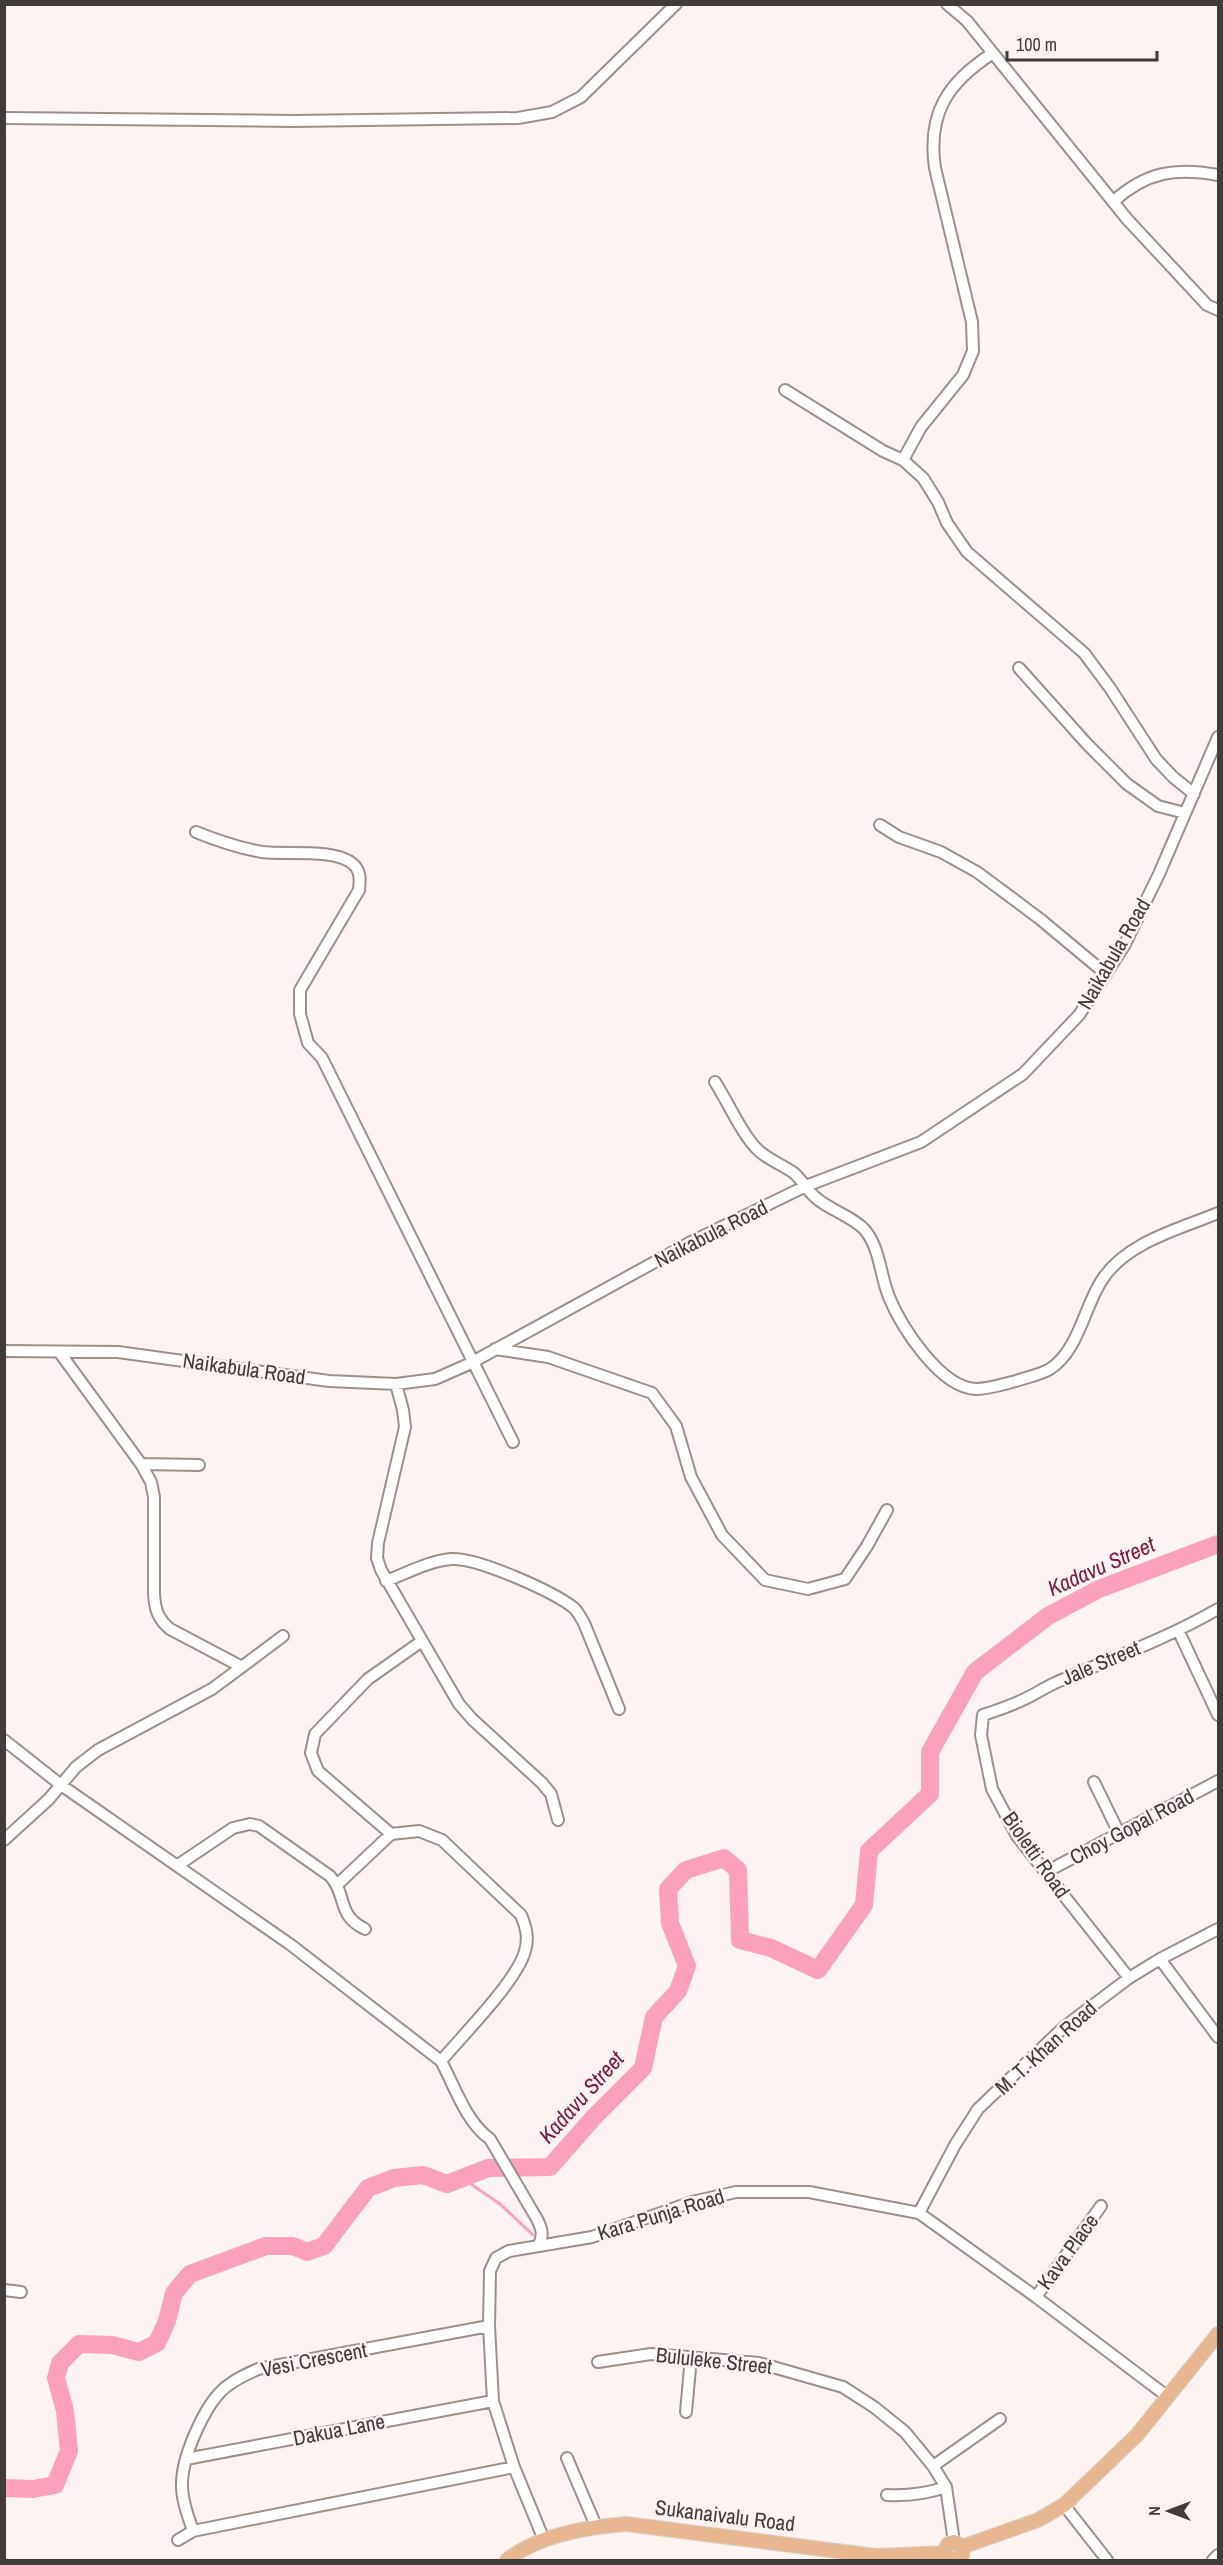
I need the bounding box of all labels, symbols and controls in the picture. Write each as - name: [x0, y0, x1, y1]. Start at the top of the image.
- scale bar: [1007, 24, 1157, 62]
- text: 100 m: [1016, 32, 1057, 57]
- street label: Naikabula Road: [1070, 893, 1157, 1014]
- street label: Naikabula Road: [649, 1193, 772, 1275]
- street label: Naikabula Road: [181, 1346, 307, 1391]
- water label: Kadavu Street: [1043, 1529, 1160, 1603]
- street label: Jale Street: [1057, 1633, 1145, 1692]
- street label: Choy Gopal Road: [1065, 1782, 1199, 1871]
- street label: Bioletti Road: [996, 1806, 1077, 1904]
- street label: M. T. Khan Road: [988, 1994, 1103, 2101]
- water label: Kadavu Street: [532, 2044, 631, 2150]
- street label: Kara Punja Road: [594, 2181, 728, 2248]
- street label: Kava Place: [1030, 2208, 1105, 2295]
- street label: Vesi Crescent: [259, 2335, 369, 2384]
- street label: Bululeke Street: [654, 2340, 774, 2381]
- street label: Dakua Lane: [291, 2406, 387, 2453]
- north arrow: [1139, 2481, 1199, 2541]
- street label: Sukanaivalu Road: [653, 2493, 797, 2538]
- text: N: [1143, 2506, 1165, 2516]

